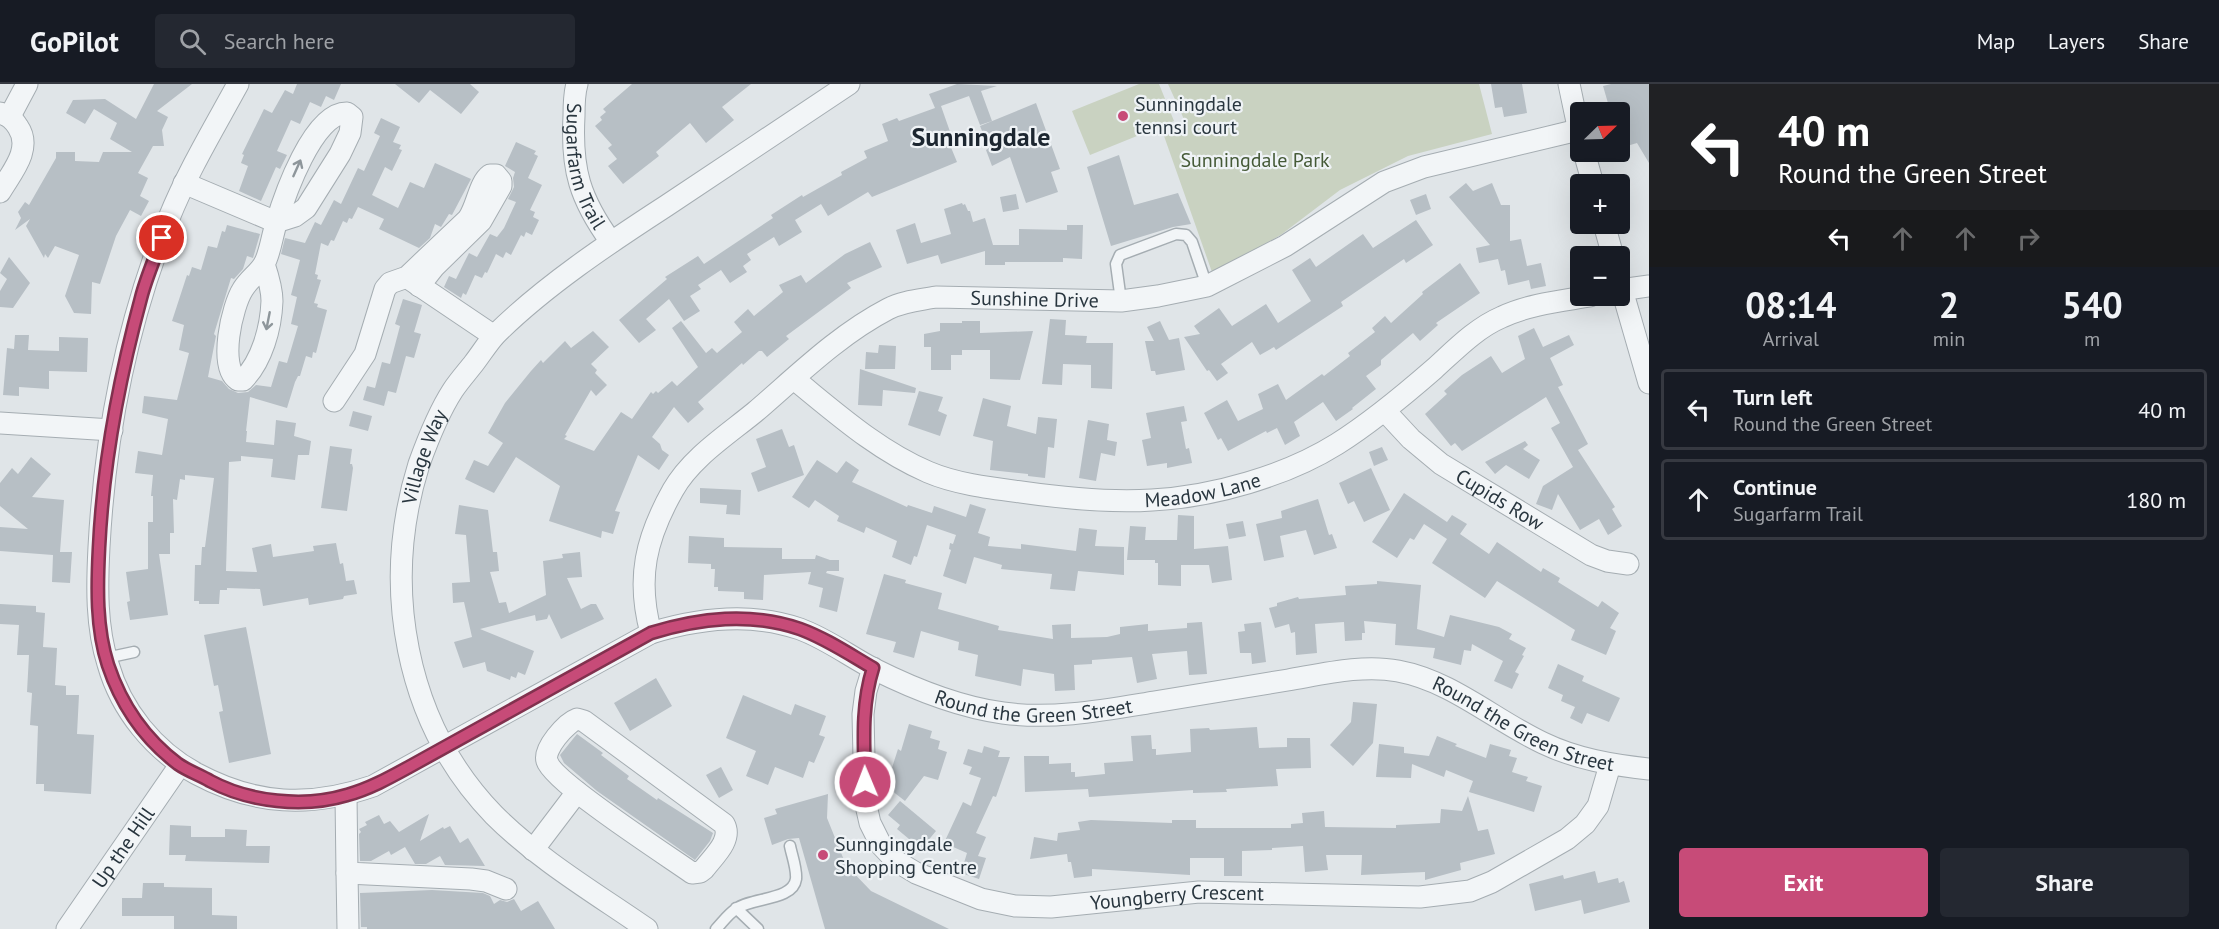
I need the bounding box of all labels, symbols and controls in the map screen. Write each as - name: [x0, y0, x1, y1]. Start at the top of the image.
- search box: [155, 14, 575, 68]
- text: GoPilot: [30, 23, 119, 60]
- icon: search: [176, 25, 209, 58]
- text: Search here: [224, 27, 335, 55]
- text: Map: [1977, 28, 2015, 55]
- text: Layers: [2048, 28, 2105, 55]
- text: Share: [2138, 28, 2189, 55]
- place label: Sunningdale tennsi court: [1135, 91, 1242, 140]
- north arrow: [1570, 102, 1630, 162]
- map controls: [1570, 102, 1630, 306]
- street label: Sugarfarm Trail: [560, 103, 612, 234]
- text: 40 m: [1778, 103, 1870, 158]
- icon: left: [1679, 108, 1757, 186]
- marker: Sunningdale tennsi court: [1116, 109, 1130, 123]
- district label: Sunningdale: [912, 120, 1050, 153]
- park label: Sunningdale Park: [1180, 147, 1330, 173]
- text: Round the Green Street: [1778, 156, 2047, 190]
- one-way arrow: [292, 159, 304, 177]
- button: +: [1570, 174, 1630, 234]
- pin: [136, 212, 187, 263]
- icon: arrive: [145, 221, 178, 254]
- icon: left: [1823, 222, 1856, 255]
- icon: ahead: [1886, 222, 1919, 255]
- icon: ahead: [1949, 222, 1982, 255]
- icon: right: [2012, 222, 2045, 255]
- button: −: [1570, 246, 1630, 306]
- text: 08:14: [1745, 281, 1837, 328]
- text: 2: [1939, 281, 1959, 328]
- text: 540: [2062, 281, 2123, 328]
- street label: Sunshine Drive: [970, 285, 1099, 314]
- one-way arrow: [263, 311, 274, 331]
- text: Arrival: [1763, 326, 1819, 352]
- text: min: [1933, 326, 1965, 352]
- text: m: [2084, 326, 2100, 352]
- text: Turn left: [1733, 383, 1813, 411]
- icon: left: [1682, 393, 1715, 426]
- text: 40 m: [2138, 396, 2186, 424]
- street label: Village Way: [396, 404, 453, 508]
- text: Round the Green Street: [1733, 411, 1932, 437]
- street label: Cupids Row: [1451, 463, 1549, 537]
- street label: Meadow Lane: [1144, 467, 1264, 513]
- text: Continue: [1733, 473, 1817, 501]
- icon: ahead: [1682, 483, 1715, 516]
- text: 180 m: [2126, 486, 2186, 514]
- text: Sugarfarm Trail: [1733, 501, 1863, 527]
- street label: Round the Green Street: [1428, 670, 1616, 777]
- street label: Round the Green Street: [931, 684, 1134, 728]
- position arrow: [833, 750, 897, 814]
- street label: Up the Hill: [86, 802, 160, 893]
- place label: Sunngingdale Shopping Centre: [835, 831, 977, 880]
- marker: Sunngingdale Shopping Centre: [816, 848, 830, 862]
- button: Exit: [1679, 848, 1928, 917]
- button: Share: [1940, 848, 2189, 917]
- street label: Youngberry Crescent: [1089, 879, 1264, 916]

